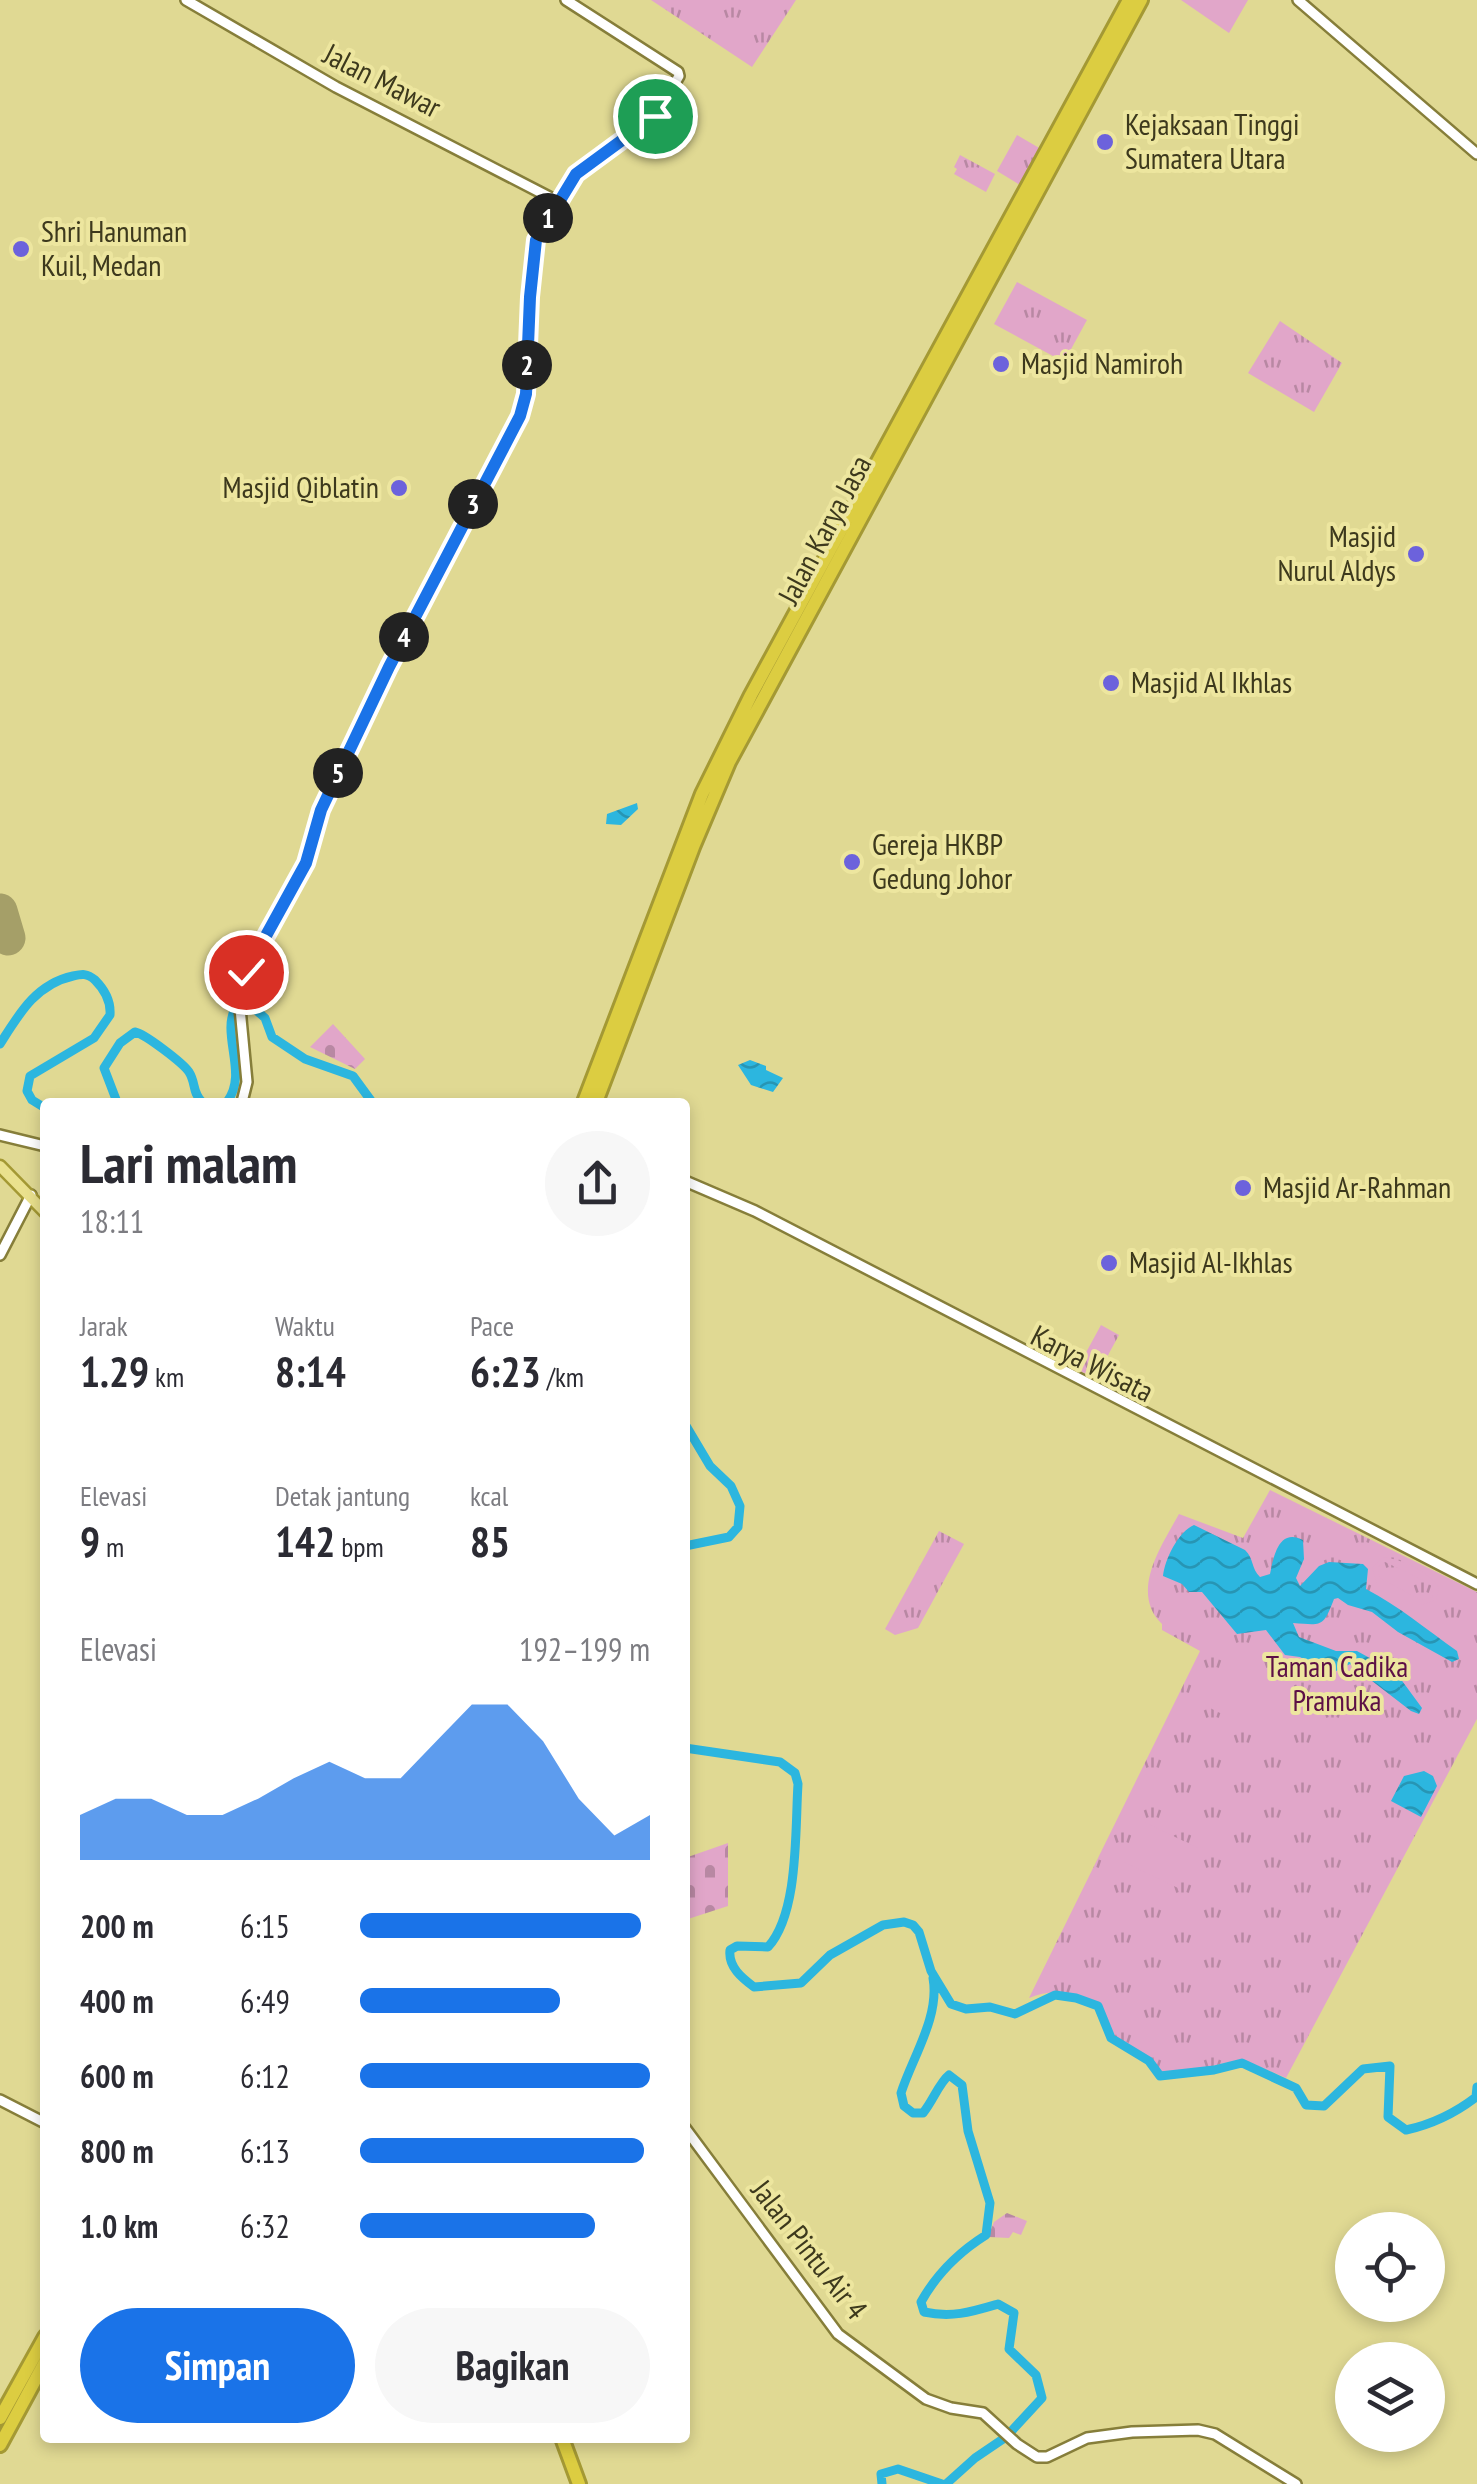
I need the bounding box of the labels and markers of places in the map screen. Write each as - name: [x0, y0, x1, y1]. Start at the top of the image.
- pin: [613, 74, 698, 159]
- place label: Kejaksaan Tinggi Sumatera Utara: [1125, 104, 1300, 177]
- marker: Kejaksaan Tinggi Sumatera Utara: [1094, 131, 1116, 153]
- pin: 1: [523, 193, 573, 243]
- place label: Shri Hanuman Kuil, Medan: [41, 211, 187, 284]
- marker: Shri Hanuman Kuil, Medan: [10, 238, 32, 260]
- pin: 2: [502, 340, 552, 390]
- place label: Masjid Namiroh: [1021, 343, 1183, 382]
- marker: Masjid Namiroh: [990, 353, 1012, 375]
- place label: Masjid Qiblatin: [223, 467, 379, 506]
- marker: Masjid Qiblatin: [388, 477, 410, 499]
- pin: 3: [448, 479, 498, 529]
- place label: Masjid Nurul Aldys: [1277, 516, 1396, 589]
- marker: Masjid Nurul Aldys: [1405, 543, 1427, 565]
- pin: 4: [379, 612, 429, 662]
- place label: Masjid Al Ikhlas: [1131, 662, 1292, 701]
- marker: Masjid Al Ikhlas: [1100, 672, 1122, 694]
- pin: 5: [313, 748, 363, 798]
- place label: Gereja HKBP Gedung Johor: [872, 824, 1013, 897]
- marker: Gereja HKBP Gedung Johor: [841, 851, 863, 873]
- pin: [204, 930, 289, 1015]
- place label: Masjid Ar-Rahman: [1263, 1167, 1451, 1206]
- marker: Masjid Ar-Rahman: [1232, 1177, 1254, 1199]
- place label: Masjid Al-Ikhlas: [1129, 1242, 1293, 1281]
- marker: Masjid Al-Ikhlas: [1098, 1252, 1120, 1274]

